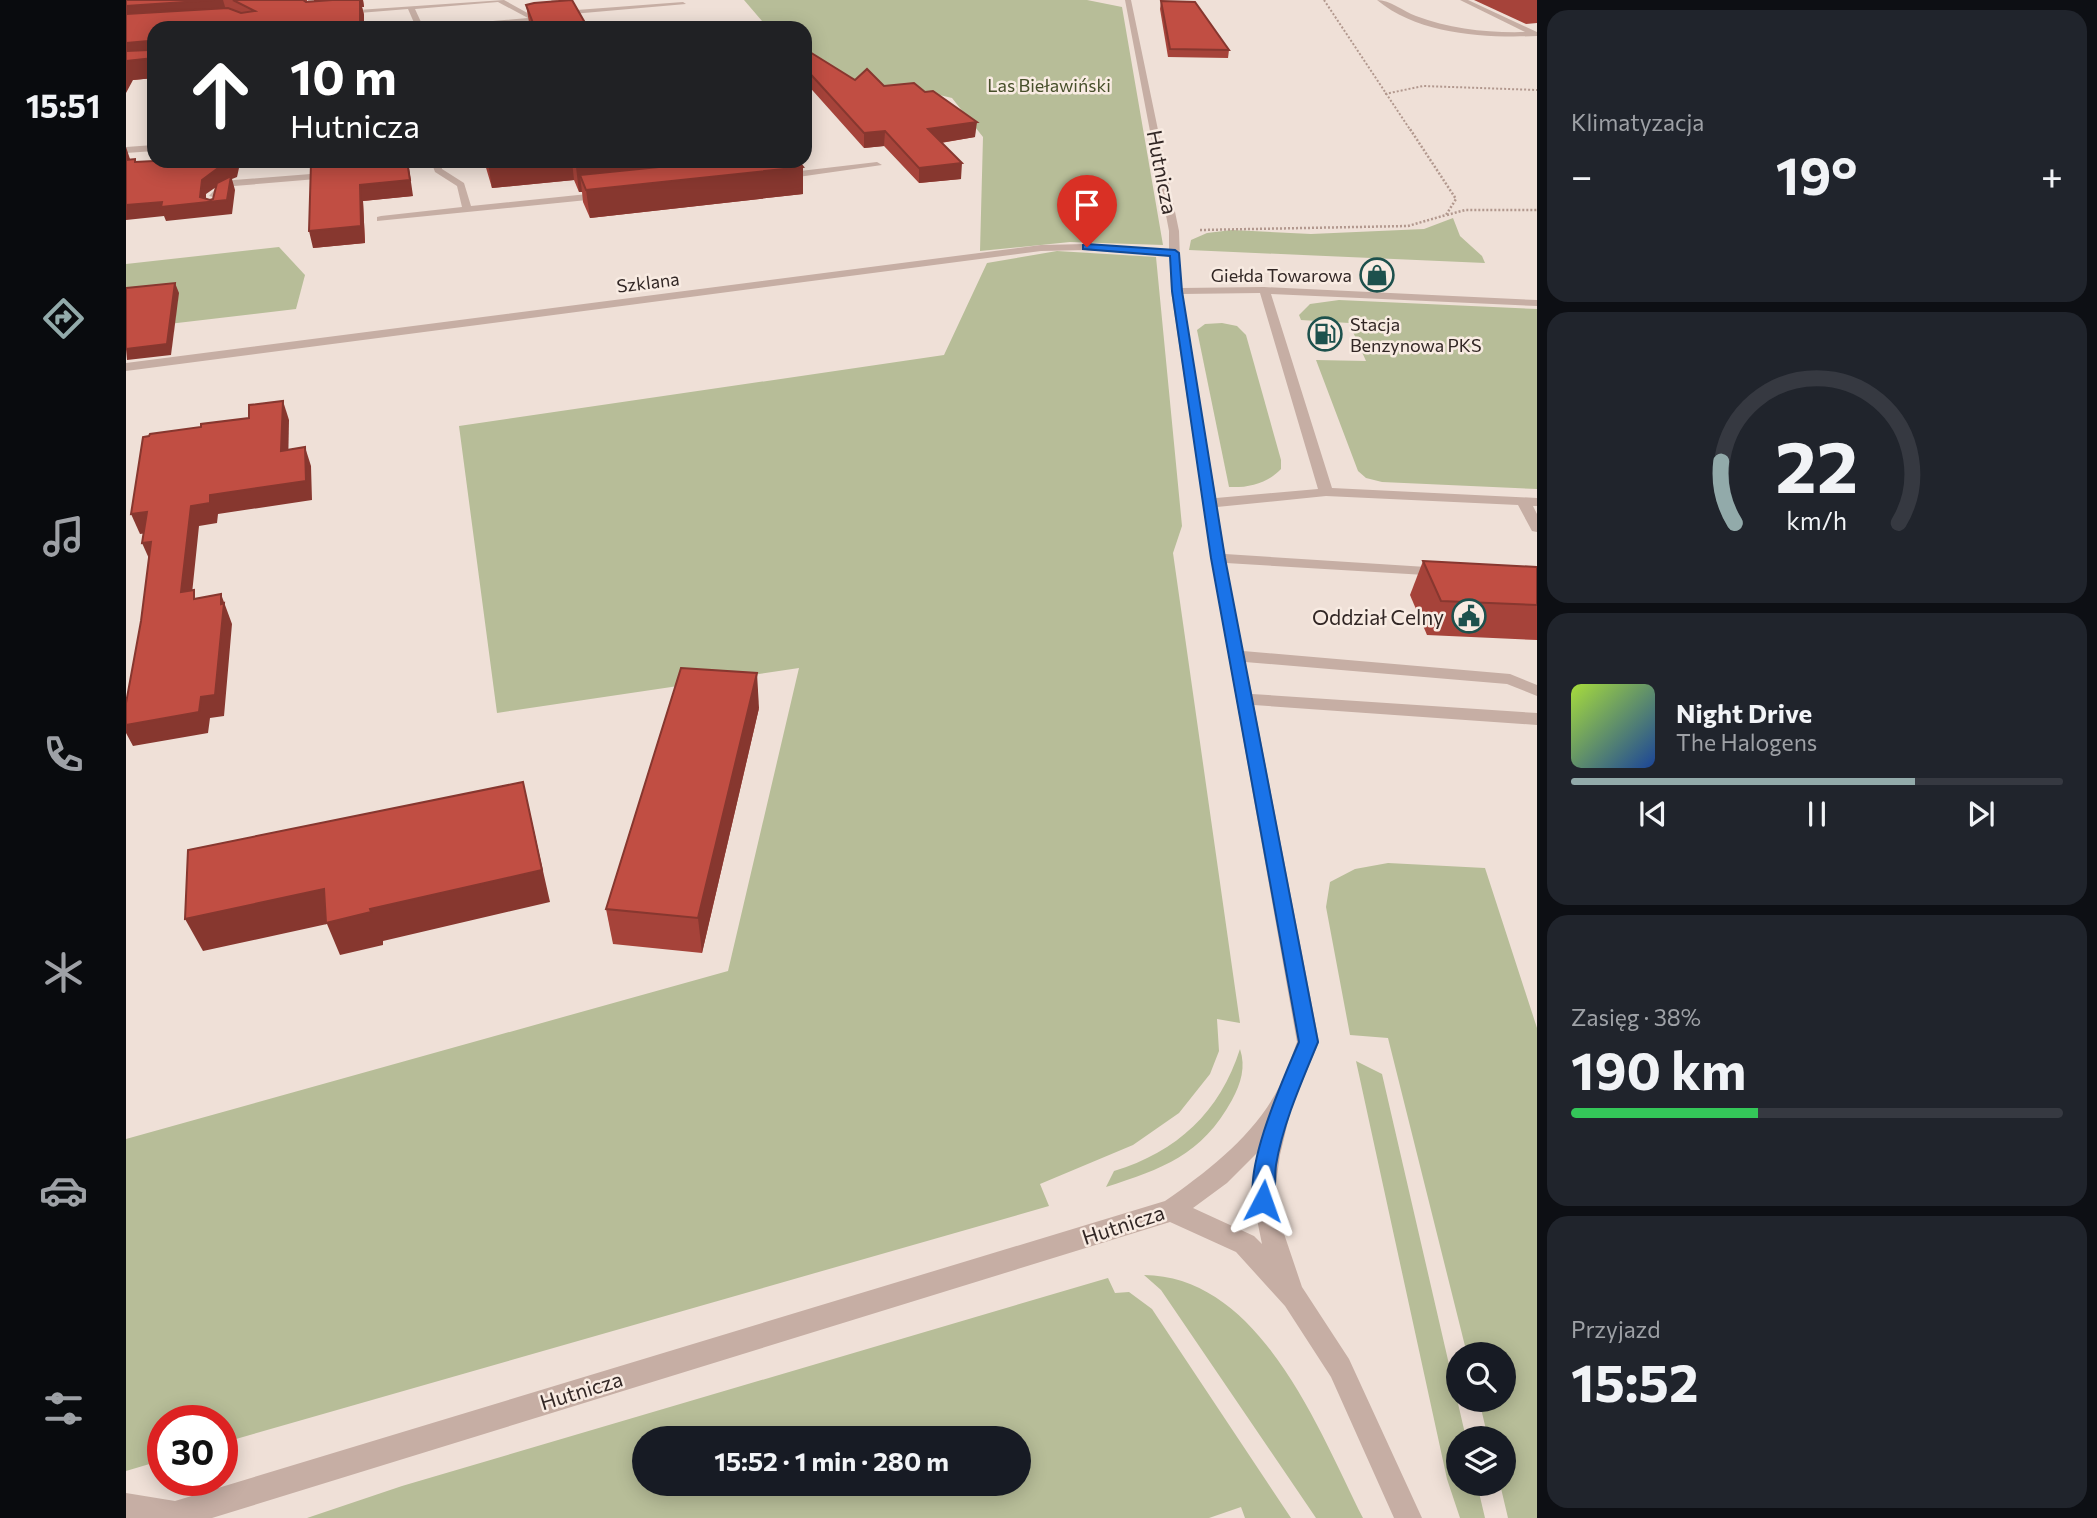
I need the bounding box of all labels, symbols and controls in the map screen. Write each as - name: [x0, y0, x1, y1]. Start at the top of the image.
- text: 10 m: [290, 45, 397, 105]
- icon: ahead: [175, 49, 266, 140]
- park label: Las Bieławiński: [987, 74, 1111, 96]
- text: 15:51: [26, 85, 100, 125]
- text: Hutnicza: [290, 105, 420, 145]
- text: Klimatyzacja: [1571, 108, 1704, 136]
- street label: Hutnicza: [1143, 128, 1183, 216]
- text: 19°: [1776, 142, 1857, 206]
- text: −: [1571, 151, 1593, 198]
- text: +: [2041, 151, 2063, 198]
- pin: [1057, 175, 1117, 247]
- icon: arrive: [1068, 186, 1106, 224]
- shop icon: Giełda Towarowa: [1358, 256, 1396, 294]
- place label: Giełda Towarowa: [1211, 264, 1352, 286]
- street label: Szklana: [615, 267, 681, 297]
- icon: directions: [39, 294, 88, 343]
- place label: Stacja Benzynowa PKS: [1350, 313, 1481, 356]
- fuel station icon: Stacja Benzynowa PKS: [1306, 315, 1344, 353]
- text: 22: [1776, 420, 1858, 509]
- text: km/h: [1787, 505, 1847, 535]
- icon: music: [39, 512, 88, 561]
- public building icon: Oddział Celny: [1450, 597, 1488, 635]
- place label: Oddział Celny: [1312, 604, 1444, 629]
- text: Night Drive: [1676, 697, 1812, 728]
- text: The Halogens: [1676, 728, 1817, 756]
- icon: phone: [39, 730, 88, 779]
- icon: previous: [1634, 795, 1672, 833]
- icon: pause: [1798, 795, 1836, 833]
- icon: next: [1962, 795, 2000, 833]
- icon: climate: [39, 948, 88, 997]
- text: Zasięg · 38%: [1571, 1003, 1701, 1031]
- text: 190 km: [1571, 1037, 1746, 1101]
- position arrow: [1226, 1164, 1300, 1238]
- icon: car: [39, 1166, 88, 1215]
- street label: Hutnicza: [1079, 1199, 1167, 1249]
- text: Przyjazd: [1571, 1315, 1661, 1343]
- map controls: [1446, 1342, 1516, 1496]
- button: search: [1446, 1342, 1516, 1412]
- text: 15:52: [1571, 1349, 1699, 1413]
- street label: Hutnicza: [537, 1366, 625, 1414]
- icon: filters: [39, 1384, 88, 1433]
- speed limit sign: 30: [147, 1405, 238, 1496]
- button: layers: [1446, 1426, 1516, 1496]
- text: 15:52 · 1 min · 280 m: [714, 1445, 949, 1476]

